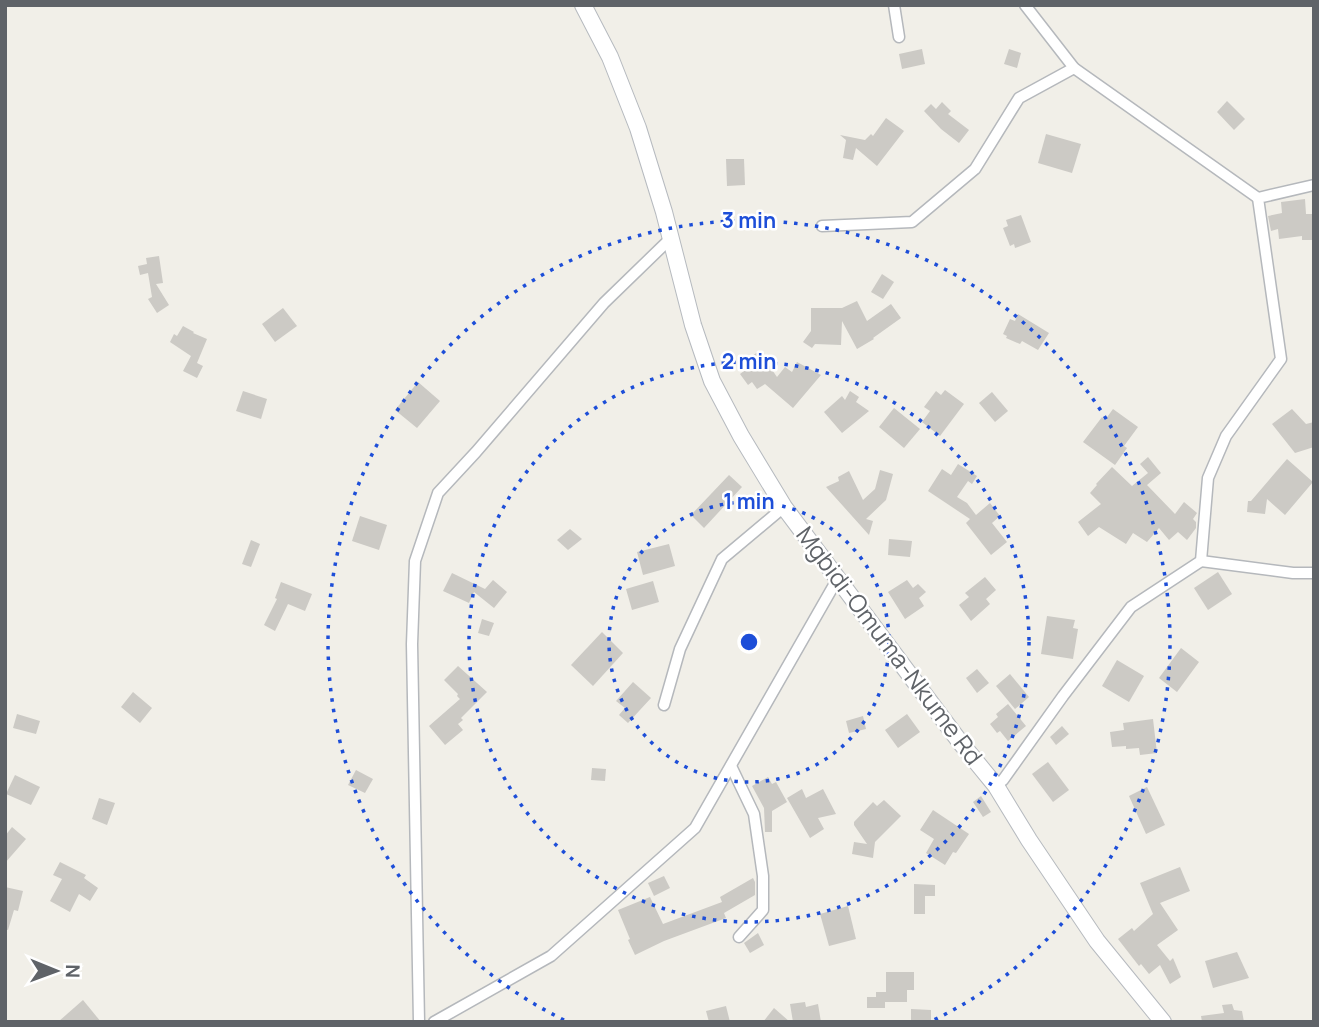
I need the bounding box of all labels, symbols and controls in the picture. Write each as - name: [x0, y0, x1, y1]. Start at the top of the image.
- text: 3 min: [722, 206, 776, 234]
- text: 2 min: [722, 347, 776, 375]
- text: 1 min: [723, 487, 775, 515]
- street label: Mgbidi-Omuma-Nkume Rd: [789, 519, 991, 771]
- centre of rings: [737, 630, 761, 654]
- north arrow: [21, 936, 91, 1006]
- text: N: [60, 964, 86, 978]

